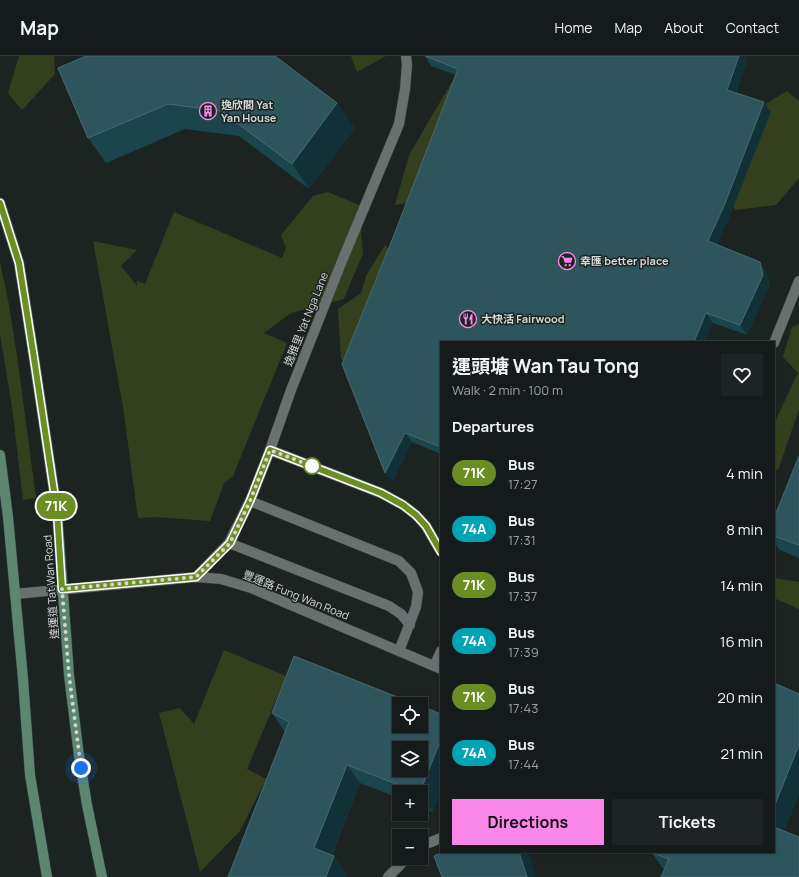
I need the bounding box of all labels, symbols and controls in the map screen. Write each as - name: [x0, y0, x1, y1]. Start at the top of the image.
- text: Map: [20, 15, 59, 41]
- text: Home: [555, 18, 592, 37]
- text: Map: [614, 18, 642, 37]
- text: About: [664, 18, 704, 37]
- text: Contact: [726, 18, 779, 37]
- place label: 逸欣閣 Yat Yan House: [221, 97, 277, 125]
- building icon: 逸欣閣 Yat Yan House: [198, 101, 218, 121]
- supermarket icon: 幸匯 better place: [557, 251, 577, 271]
- place label: 幸匯 better place: [580, 253, 669, 268]
- street label: 逸雅里 Yat Nga Lane: [280, 269, 331, 368]
- restaurant icon: 大快活 Fairwood: [458, 309, 478, 329]
- place label: 大快活 Fairwood: [481, 311, 565, 326]
- text: 運頭塘 Wan Tau Tong: [452, 353, 639, 379]
- button: heart: [721, 354, 763, 396]
- text: Walk · 2 min · 100 m: [452, 381, 563, 399]
- text: Departures: [452, 416, 534, 437]
- text: Bus: [508, 454, 535, 475]
- unlabelled marker: [303, 457, 321, 475]
- text: 71K: [463, 463, 485, 482]
- text: 4 min: [726, 463, 763, 484]
- text: 17:27: [508, 475, 537, 493]
- line badge: 71K: [33, 493, 79, 519]
- text: 71K: [45, 496, 67, 515]
- text: Bus: [508, 510, 535, 531]
- text: 74A: [462, 519, 486, 538]
- text: 8 min: [726, 519, 763, 540]
- text: 17:31: [508, 531, 536, 549]
- street label: 達運道 Tat Wan Road: [39, 534, 62, 640]
- street label: 豐運路 Fung Wan Road: [241, 566, 351, 623]
- text: Bus: [508, 566, 535, 587]
- text: 71K: [463, 575, 485, 594]
- text: 14 min: [720, 575, 763, 596]
- text: 17:37: [508, 587, 537, 605]
- text: Bus: [508, 622, 535, 643]
- text: 74A: [462, 631, 486, 650]
- text: 16 min: [720, 631, 763, 652]
- text: 17:39: [508, 643, 539, 661]
- text: Bus: [508, 678, 535, 699]
- text: 71K: [463, 687, 485, 706]
- text: 20 min: [717, 687, 763, 708]
- map controls: [392, 697, 428, 865]
- button: locate: [392, 697, 428, 733]
- text: 17:43: [508, 699, 538, 717]
- text: Bus: [508, 734, 535, 755]
- button: layers: [392, 741, 428, 777]
- text: 74A: [462, 743, 486, 762]
- text: 21 min: [720, 743, 763, 764]
- text: 17:44: [508, 755, 539, 773]
- your location: [71, 758, 91, 778]
- button: +: [392, 785, 428, 821]
- button: Directions: [452, 799, 604, 845]
- button: Tickets: [612, 799, 763, 845]
- button: −: [392, 829, 428, 865]

